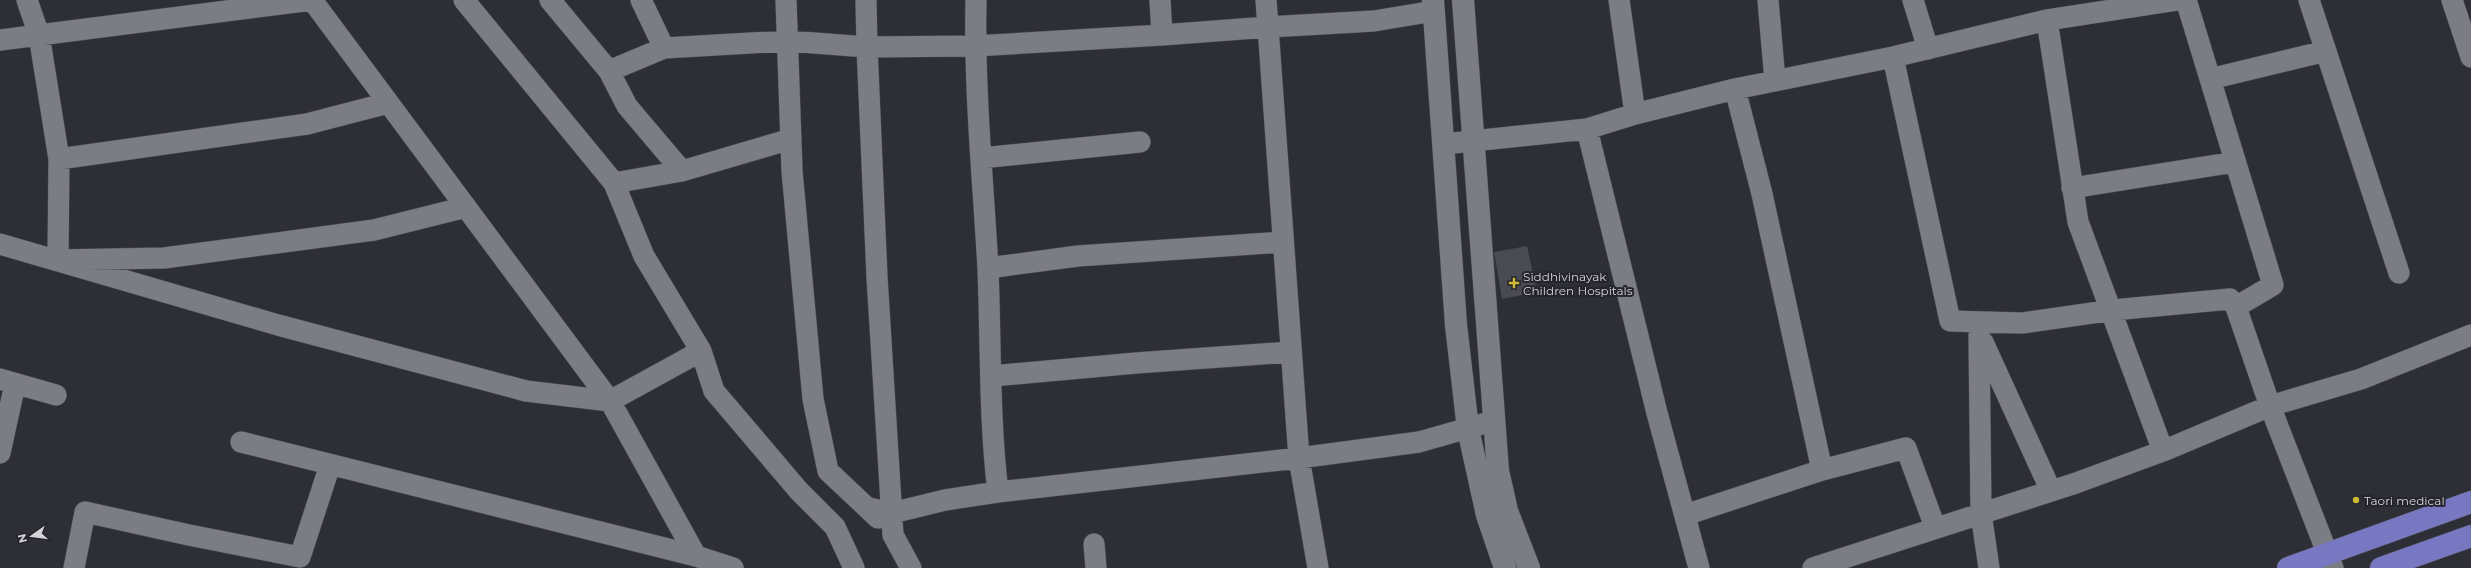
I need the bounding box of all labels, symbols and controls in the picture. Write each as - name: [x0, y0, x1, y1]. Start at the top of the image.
- place label: Siddhivinayak Children Hospitals: [1523, 269, 1633, 298]
- marker: Siddhivinayak Children Hospitals: [1508, 277, 1520, 289]
- place label: Taori medical: [2364, 493, 2445, 508]
- marker: Taori medical: [2351, 495, 2361, 505]
- north arrow: [12, 516, 52, 556]
- text: N: [14, 532, 30, 544]

